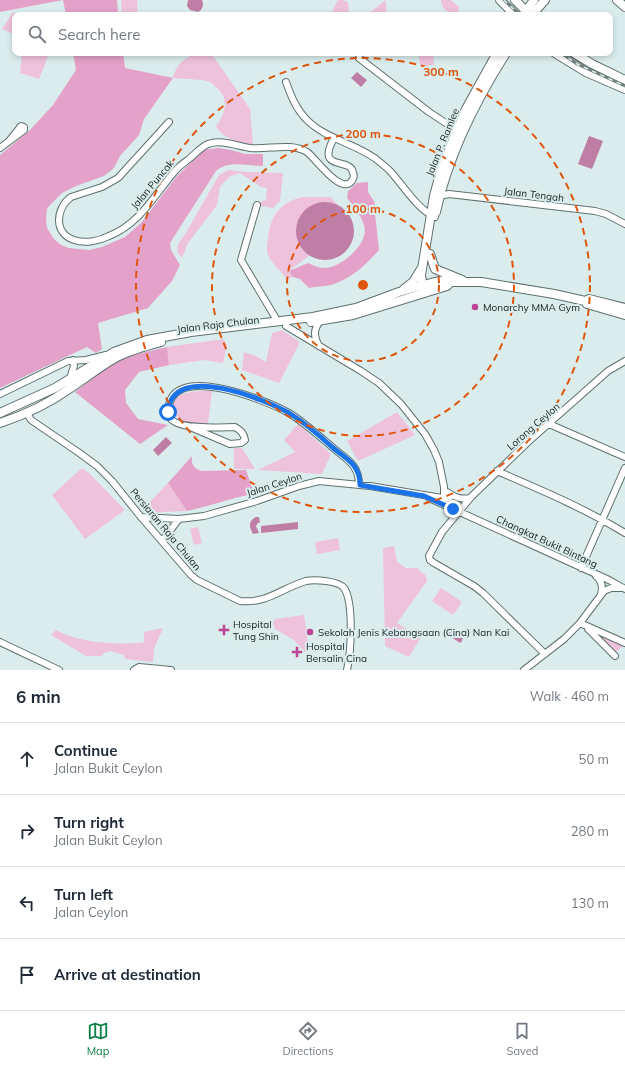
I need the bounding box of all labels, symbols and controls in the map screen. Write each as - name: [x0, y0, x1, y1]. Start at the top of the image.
- search box: [12, 12, 613, 56]
- icon: search: [26, 23, 48, 45]
- text: Search here: [58, 25, 140, 44]
- text: 300 m: [423, 64, 459, 79]
- street label: Jalan P. Ramlee: [423, 106, 462, 178]
- text: 200 m: [345, 126, 381, 141]
- street label: Jalan Puncak: [128, 156, 177, 212]
- street label: Jalan Tengah: [503, 184, 565, 205]
- text: 100 m: [345, 201, 381, 216]
- centre of rings: [356, 278, 370, 292]
- place label: Monarchy MMA Gym: [483, 301, 580, 314]
- marker: Monarchy MMA Gym: [470, 302, 480, 312]
- street label: Jalan Raja Chulan: [176, 313, 260, 336]
- street label: Lorong Ceylon: [504, 400, 563, 453]
- route start: [159, 403, 177, 421]
- street label: Jalan Ceylon: [245, 469, 304, 500]
- street label: Persiaran Raja Chulan: [127, 486, 204, 573]
- route end: [444, 500, 462, 518]
- street label: Changkat Bukit Bintang: [494, 512, 600, 571]
- place label: Hospital Tung Shin: [233, 618, 279, 643]
- marker: Hospital Tung Shin: [218, 624, 230, 636]
- place label: Sekolah Jenis Kebangsaan (Cina) Nan Kai: [318, 626, 509, 639]
- marker: Sekolah Jenis Kebangsaan (Cina) Nan Kai: [305, 627, 315, 637]
- place label: Hospital Bersalin Cina: [306, 640, 367, 665]
- marker: Hospital Bersalin Cina: [291, 646, 303, 658]
- text: 6 min: [16, 686, 61, 707]
- text: Walk · 460 m: [530, 688, 609, 704]
- text: Continue: [54, 741, 117, 760]
- icon: ahead: [16, 748, 38, 770]
- text: 50 m: [579, 751, 609, 767]
- text: Jalan Bukit Ceylon: [54, 760, 163, 776]
- text: Turn right: [54, 813, 124, 832]
- icon: right: [16, 820, 38, 842]
- text: 280 m: [571, 823, 609, 839]
- text: Jalan Bukit Ceylon: [54, 832, 163, 848]
- text: Turn left: [54, 885, 113, 904]
- icon: left: [16, 892, 38, 914]
- text: 130 m: [571, 895, 609, 911]
- text: Jalan Ceylon: [54, 904, 128, 920]
- icon: arrive: [16, 964, 38, 986]
- text: Arrive at destination: [54, 965, 201, 984]
- tab: Map: [87, 1020, 109, 1058]
- tab: Directions: [283, 1020, 333, 1058]
- tab: Saved: [507, 1020, 538, 1058]

